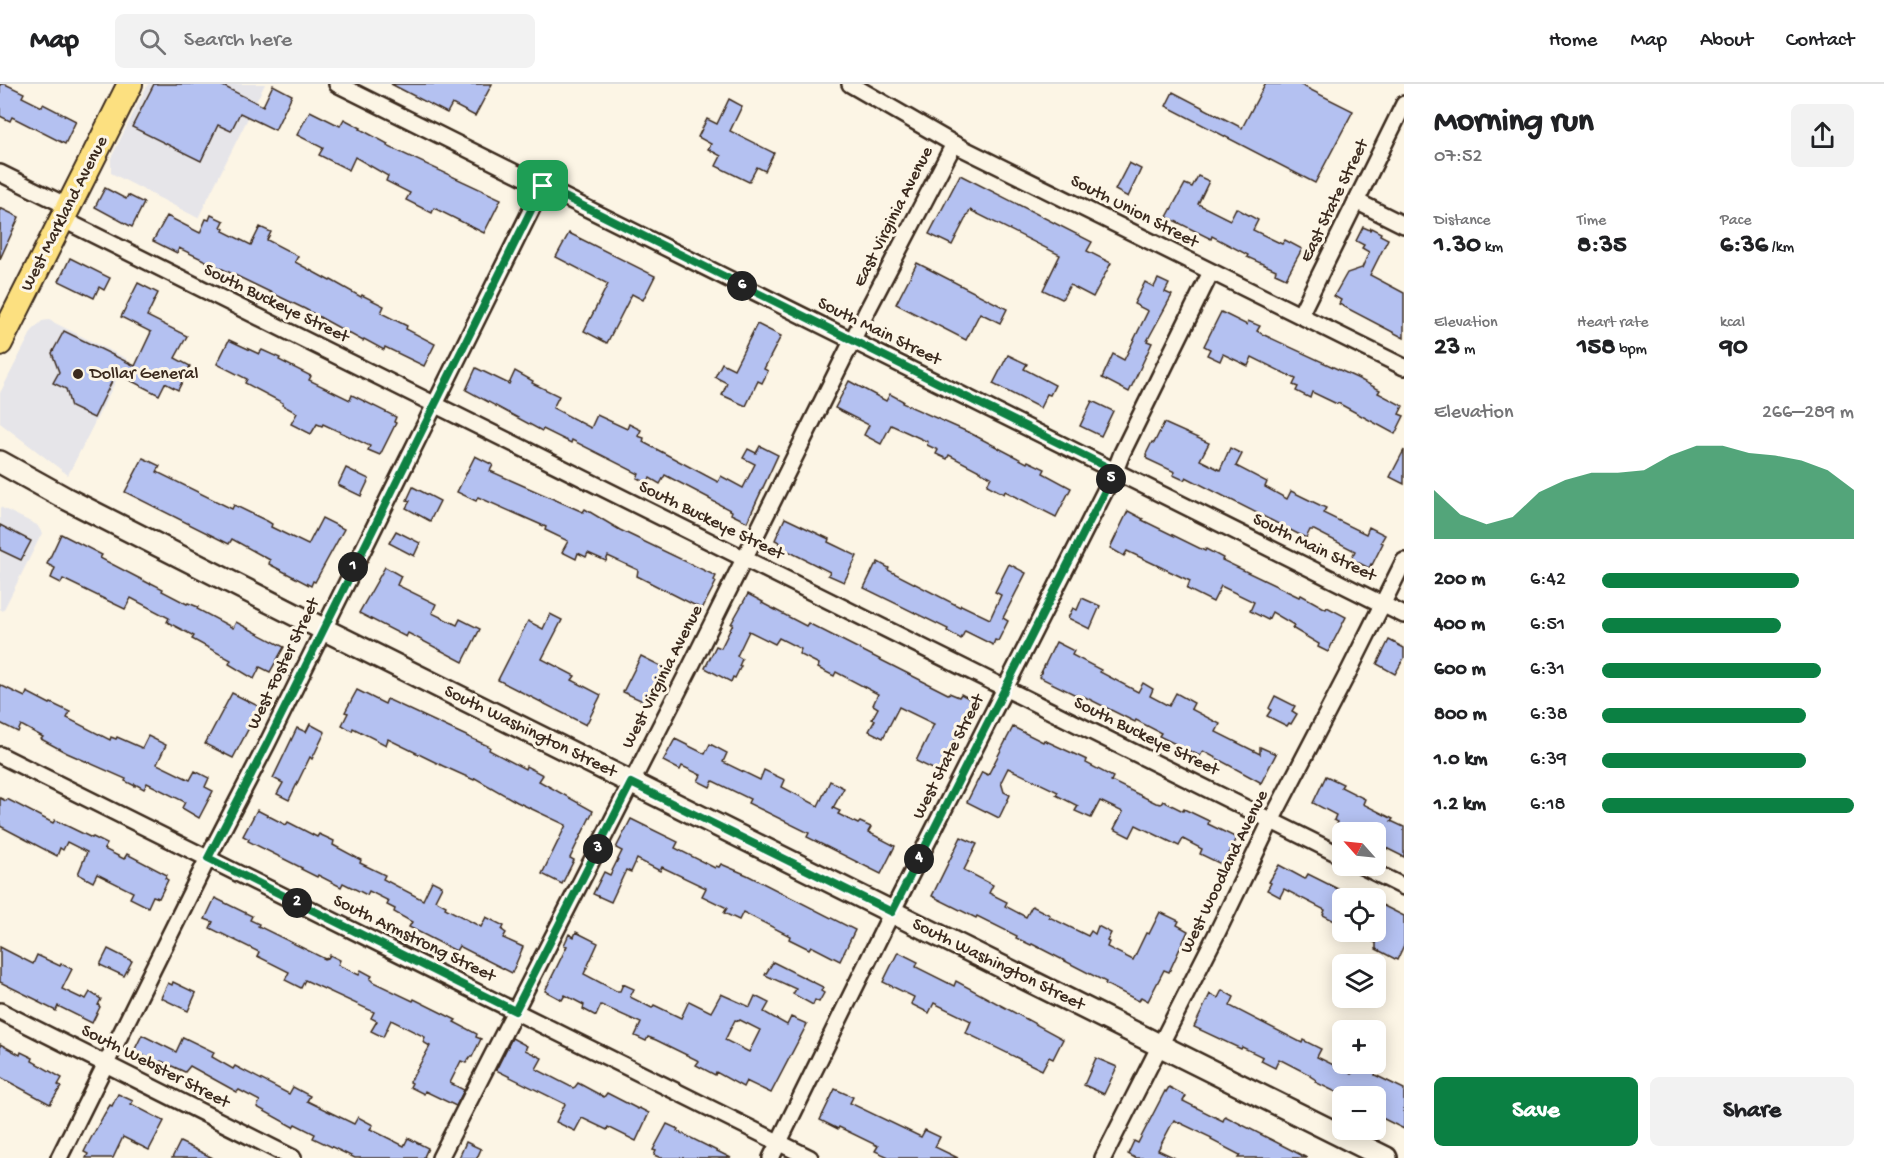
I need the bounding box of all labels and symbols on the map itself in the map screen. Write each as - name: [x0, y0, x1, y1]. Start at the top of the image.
- street label: West Markland Avenue: [17, 132, 114, 295]
- street label: East State Street: [1296, 135, 1375, 266]
- street label: East Virginia Avenue: [850, 143, 939, 291]
- pin: [517, 160, 568, 211]
- street label: South Union Street: [1067, 171, 1203, 254]
- street label: South Buckeye Street: [200, 260, 354, 349]
- pin: 6: [727, 271, 757, 301]
- street label: South Main Street: [814, 293, 946, 372]
- place label: Dollar General: [89, 364, 198, 385]
- marker: Dollar General: [71, 367, 85, 381]
- pin: 5: [1096, 464, 1126, 494]
- street label: South Buckeye Street: [635, 477, 789, 566]
- street label: South Main Street: [1249, 509, 1381, 588]
- pin: 1: [338, 552, 368, 582]
- street label: West Foster Street: [243, 594, 326, 733]
- street label: West Virginia Avenue: [618, 601, 709, 752]
- street label: South Washington Street: [440, 681, 621, 784]
- street label: West State Street: [908, 690, 990, 823]
- street label: South Buckeye Street: [1070, 693, 1224, 782]
- street label: West Woodland Avenue: [1176, 786, 1274, 957]
- north arrow: [1332, 822, 1386, 876]
- pin: 3: [583, 834, 613, 864]
- pin: 4: [904, 844, 934, 874]
- pin: 2: [282, 888, 312, 918]
- street label: South Armstrong Street: [329, 891, 500, 988]
- street label: South Washington Street: [908, 914, 1089, 1017]
- street label: South Webster Street: [77, 1021, 234, 1114]

